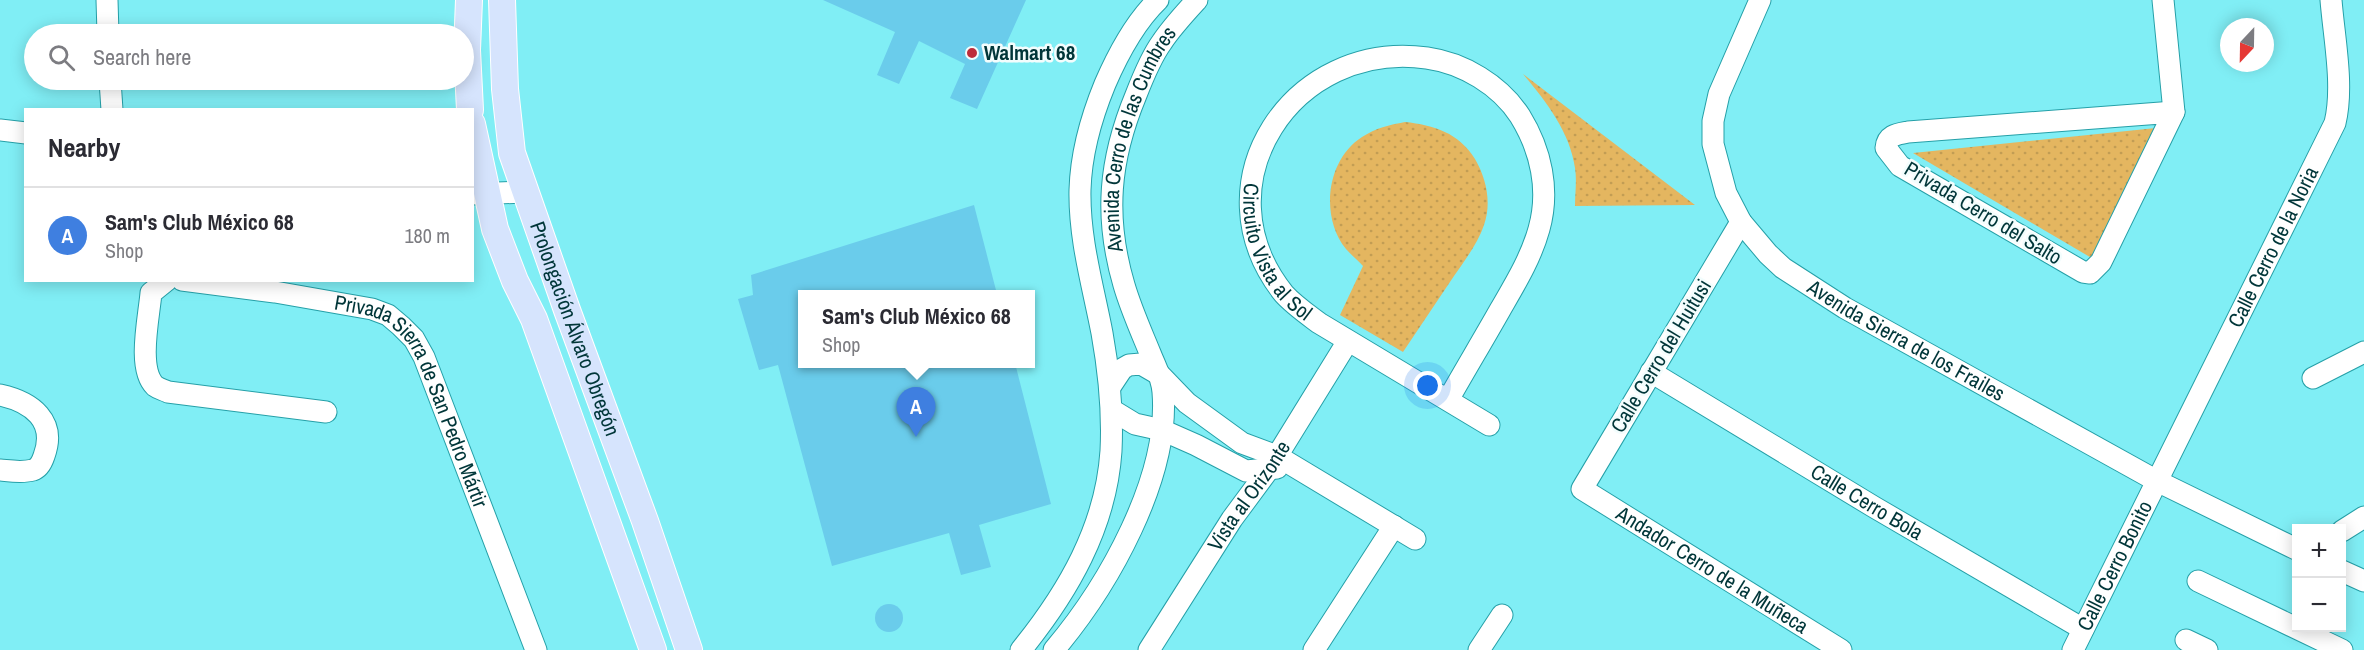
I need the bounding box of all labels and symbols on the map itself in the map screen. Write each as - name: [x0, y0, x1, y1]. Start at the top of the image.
- north arrow: [2220, 18, 2274, 72]
- street label: Avenida Cerro de las Cumbres: [1097, 20, 1183, 256]
- place label: Walmart 68: [984, 38, 1075, 67]
- marker: Walmart 68: [965, 46, 979, 60]
- street label: Privada Cerro del Salto: [1899, 154, 2067, 271]
- street label: Calle Cerro de la Noria: [2221, 161, 2325, 332]
- street label: Circuito Vista al Sol: [1236, 182, 1318, 327]
- street label: Prolongación Álvaro Obregón: [523, 217, 627, 440]
- street label: Avenida Sierra de los Frailes: [1801, 272, 2010, 408]
- street label: Calle Cerro del Huitusi: [1603, 274, 1718, 438]
- street label: Privada Sierra de San Pedro Mártir: [332, 288, 495, 512]
- your location: [1413, 371, 1442, 400]
- pin: A: [896, 388, 936, 437]
- street label: Vista al Orizonte: [1201, 435, 1297, 556]
- street label: Calle Cerro Bola: [1805, 457, 1929, 547]
- street label: Calle Cerro Bonito: [2070, 496, 2159, 636]
- street label: Andador Cerro de la Muñeca: [1610, 498, 1814, 640]

